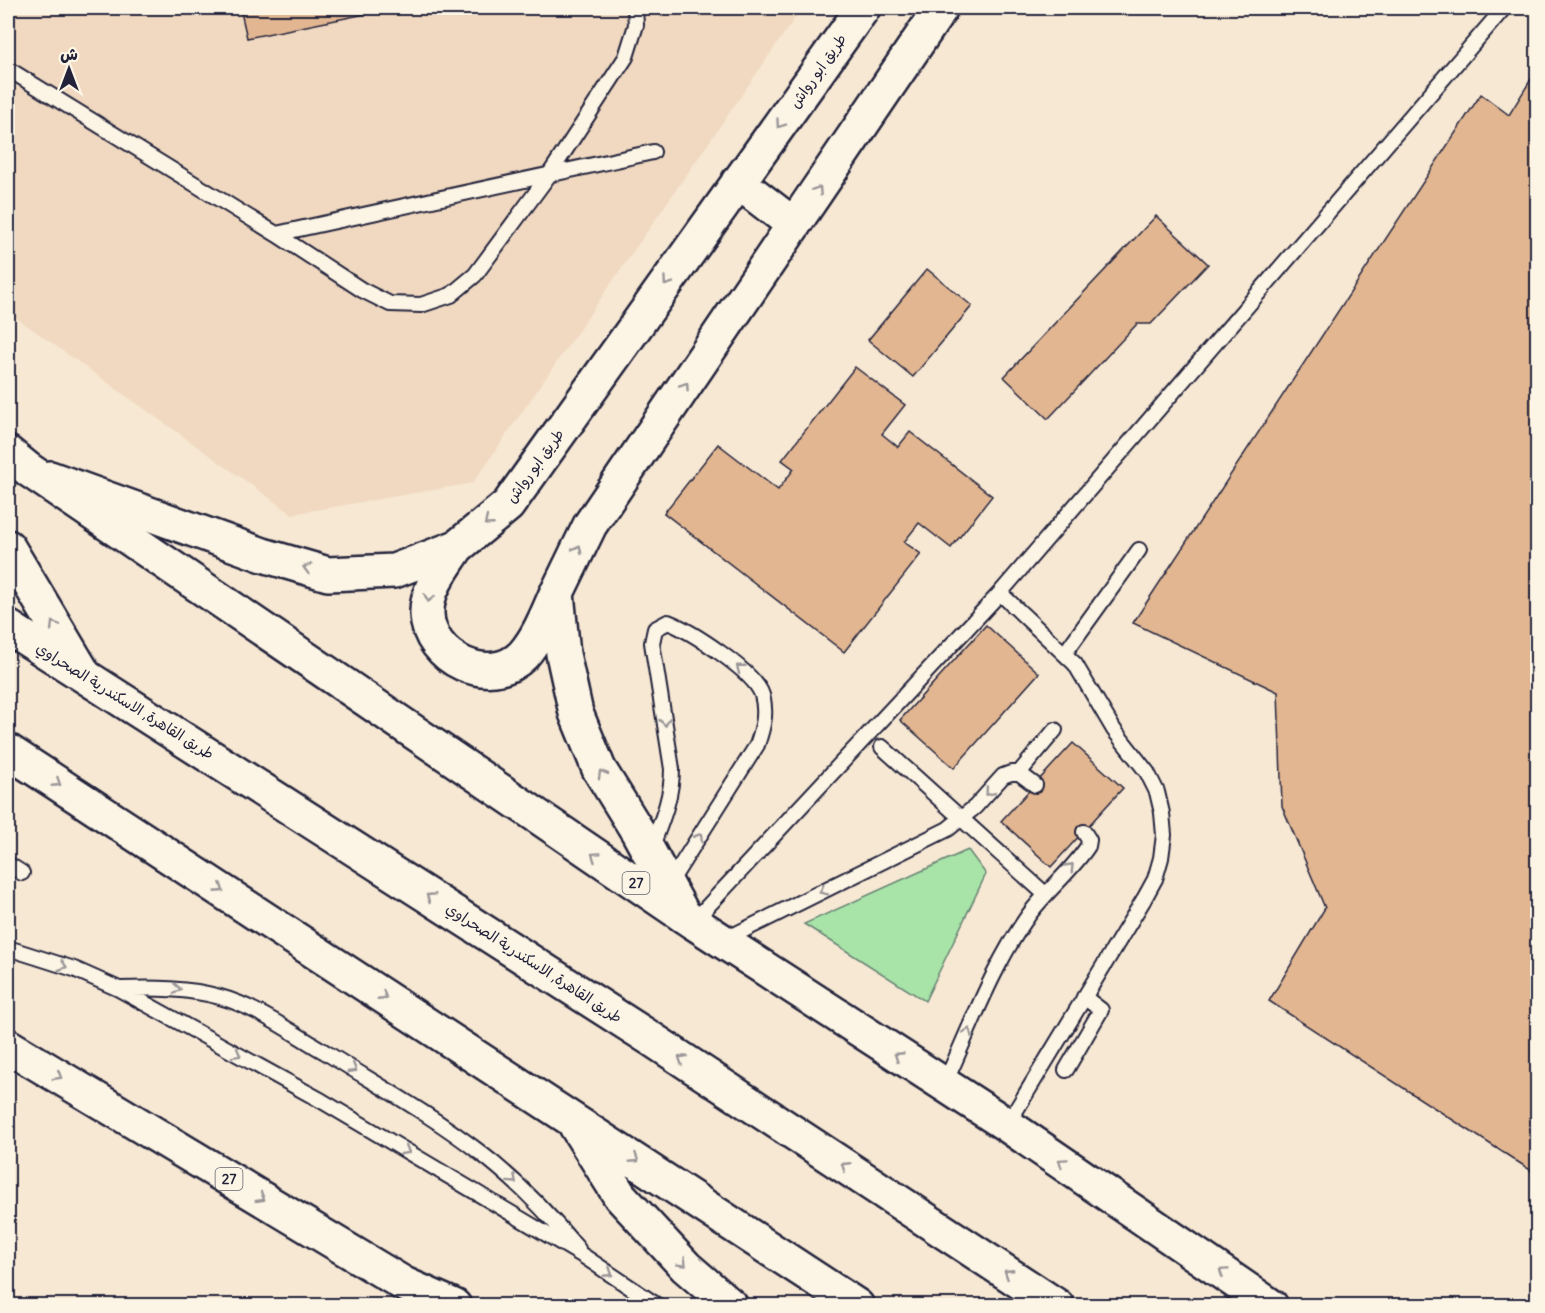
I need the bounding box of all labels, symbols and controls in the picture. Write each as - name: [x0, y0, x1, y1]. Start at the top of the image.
- street label: طريق ابو رواش: [785, 30, 850, 112]
- north arrow: [39, 39, 99, 99]
- text: ش: [60, 44, 78, 64]
- one-way arrow: [776, 117, 787, 128]
- one-way arrow: [811, 186, 822, 197]
- one-way arrow: [663, 276, 674, 287]
- one-way arrow: [678, 382, 689, 393]
- street label: طريق ابو رواش: [501, 425, 568, 506]
- one-way arrow: [484, 514, 495, 525]
- one-way arrow: [571, 545, 583, 556]
- one-way arrow: [302, 563, 313, 575]
- one-way arrow: [424, 594, 436, 603]
- one-way arrow: [50, 621, 62, 631]
- street label: طريق القاهرة, الاسكندرية الصحراوي: [32, 638, 218, 765]
- one-way arrow: [736, 665, 747, 676]
- one-way arrow: [658, 717, 670, 726]
- one-way arrow: [598, 770, 609, 780]
- one-way arrow: [50, 776, 61, 787]
- one-way arrow: [985, 785, 996, 796]
- one-way arrow: [691, 832, 702, 843]
- one-way arrow: [591, 852, 602, 863]
- one-way arrow: [1063, 864, 1074, 874]
- road number: 27: [622, 872, 650, 894]
- one-way arrow: [214, 882, 224, 894]
- one-way arrow: [818, 884, 829, 896]
- one-way arrow: [426, 892, 436, 904]
- street label: طريق القاهرة, الاسكندرية الصحراوي: [442, 898, 626, 1028]
- one-way arrow: [57, 958, 68, 971]
- one-way arrow: [173, 983, 182, 996]
- one-way arrow: [377, 988, 388, 999]
- one-way arrow: [961, 1027, 973, 1038]
- one-way arrow: [231, 1047, 241, 1058]
- one-way arrow: [894, 1052, 905, 1063]
- one-way arrow: [678, 1055, 689, 1066]
- one-way arrow: [347, 1062, 357, 1074]
- one-way arrow: [52, 1069, 62, 1081]
- one-way arrow: [400, 1143, 410, 1155]
- one-way arrow: [629, 1152, 639, 1164]
- one-way arrow: [1057, 1158, 1068, 1169]
- one-way arrow: [841, 1162, 852, 1173]
- road number: 27: [216, 1168, 242, 1190]
- one-way arrow: [506, 1173, 516, 1184]
- one-way arrow: [255, 1191, 265, 1203]
- one-way arrow: [675, 1255, 686, 1266]
- one-way arrow: [602, 1266, 613, 1277]
- one-way arrow: [1004, 1269, 1014, 1281]
- one-way arrow: [1218, 1269, 1229, 1280]

